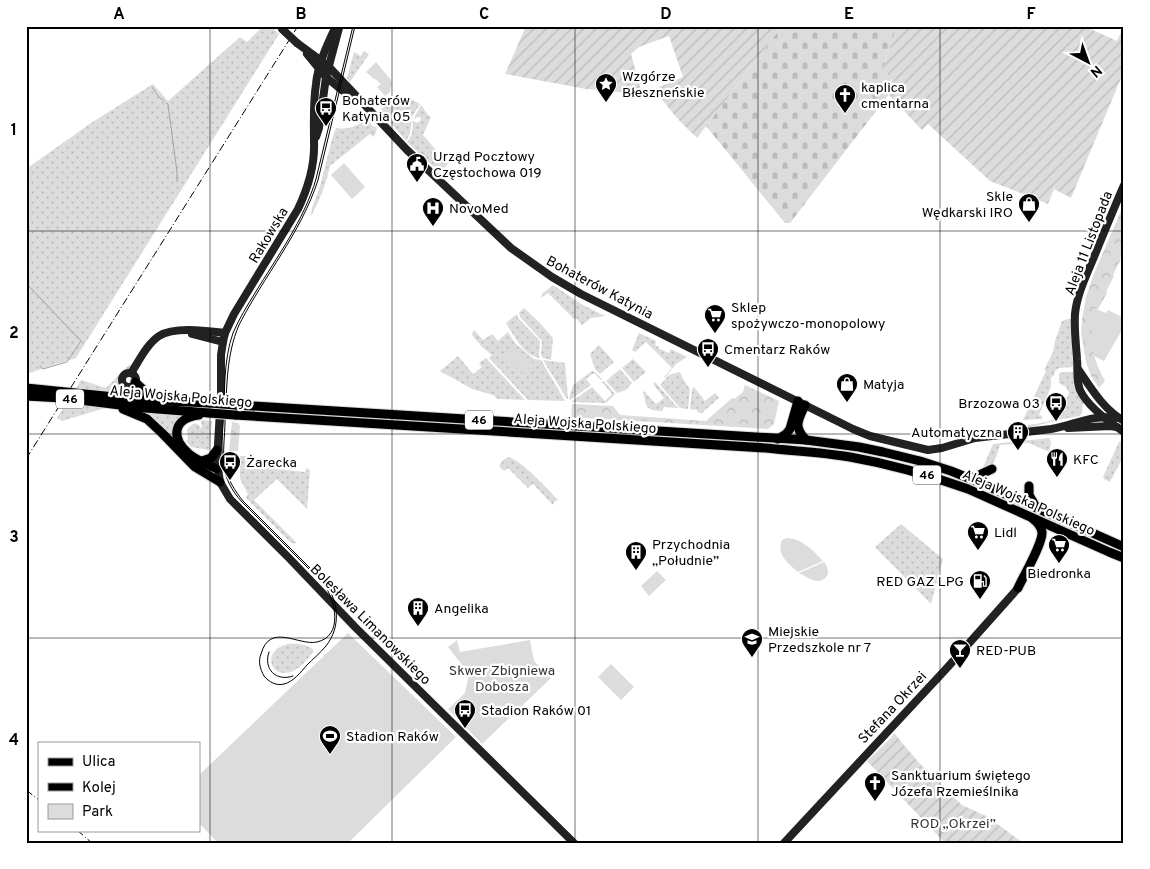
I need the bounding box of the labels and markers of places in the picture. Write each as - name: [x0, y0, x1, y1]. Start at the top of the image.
- place label: Wzgórze Błeszneńskie: [622, 69, 704, 102]
- place icon: Wzgórze Błeszneńskie: [594, 72, 618, 103]
- place label: kaplica cmentarna: [861, 80, 929, 113]
- church icon: kaplica cmentarna: [833, 83, 857, 114]
- place label: Bohaterów Katynia 05: [342, 93, 411, 126]
- bus stop icon: Bohaterów Katynia 05: [314, 96, 338, 127]
- place label: Urząd Pocztowy Częstochowa 019: [433, 149, 542, 182]
- public building icon: Urząd Pocztowy Częstochowa 019: [405, 152, 429, 183]
- place label: Skle Wędkarski IRO: [922, 189, 1013, 222]
- shop icon: Skle Wędkarski IRO: [1017, 192, 1041, 223]
- hospital icon: NovoMed: [421, 196, 445, 227]
- place label: NovoMed: [449, 201, 509, 218]
- place label: Sklep spożywczo-monopolowy: [731, 300, 885, 333]
- supermarket icon: Sklep spożywczo-monopolowy: [703, 303, 727, 334]
- bus stop icon: Cmentarz Raków: [696, 337, 720, 368]
- place label: Cmentarz Raków: [724, 342, 830, 359]
- shop icon: Matyja: [835, 372, 859, 403]
- place label: Matyja: [863, 377, 904, 394]
- bus stop icon: Brzozowa 03: [1044, 391, 1068, 422]
- place label: Brzozowa 03: [958, 396, 1040, 413]
- building icon: Automatyczna: [1006, 420, 1030, 451]
- place label: Automatyczna: [911, 425, 1002, 442]
- restaurant icon: KFC: [1045, 447, 1069, 478]
- bus stop icon: Żarecka: [218, 450, 242, 481]
- place label: KFC: [1073, 452, 1099, 469]
- place label: Żarecka: [246, 454, 297, 472]
- supermarket icon: Lidl: [966, 520, 990, 551]
- place label: Lidl: [994, 525, 1017, 542]
- supermarket icon: Biedronka: [1047, 533, 1071, 564]
- place label: Przychodnia „Południe”: [652, 537, 730, 570]
- building icon: Przychodnia „Południe”: [624, 540, 648, 571]
- place label: Biedronka: [1027, 566, 1091, 583]
- fuel station icon: RED GAZ LPG: [968, 569, 992, 600]
- place label: RED GAZ LPG: [876, 574, 964, 591]
- building icon: Angelika: [406, 596, 430, 627]
- place label: Angelika: [434, 601, 489, 618]
- place label: Miejskie Przedszkole nr 7: [768, 624, 871, 657]
- school or university icon: Miejskie Przedszkole nr 7: [740, 627, 764, 658]
- bar icon: RED-PUB: [948, 638, 972, 669]
- place label: RED-PUB: [976, 643, 1036, 660]
- bus stop icon: Stadion Raków 01: [453, 698, 477, 729]
- place label: Stadion Raków 01: [481, 703, 591, 720]
- sports icon: Stadion Raków: [318, 724, 342, 755]
- place label: Stadion Raków: [346, 729, 439, 746]
- place label: Sanktuarium świętego Józefa Rzemieślnika: [891, 768, 1031, 801]
- church icon: Sanktuarium świętego Józefa Rzemieślnika: [863, 771, 887, 802]

